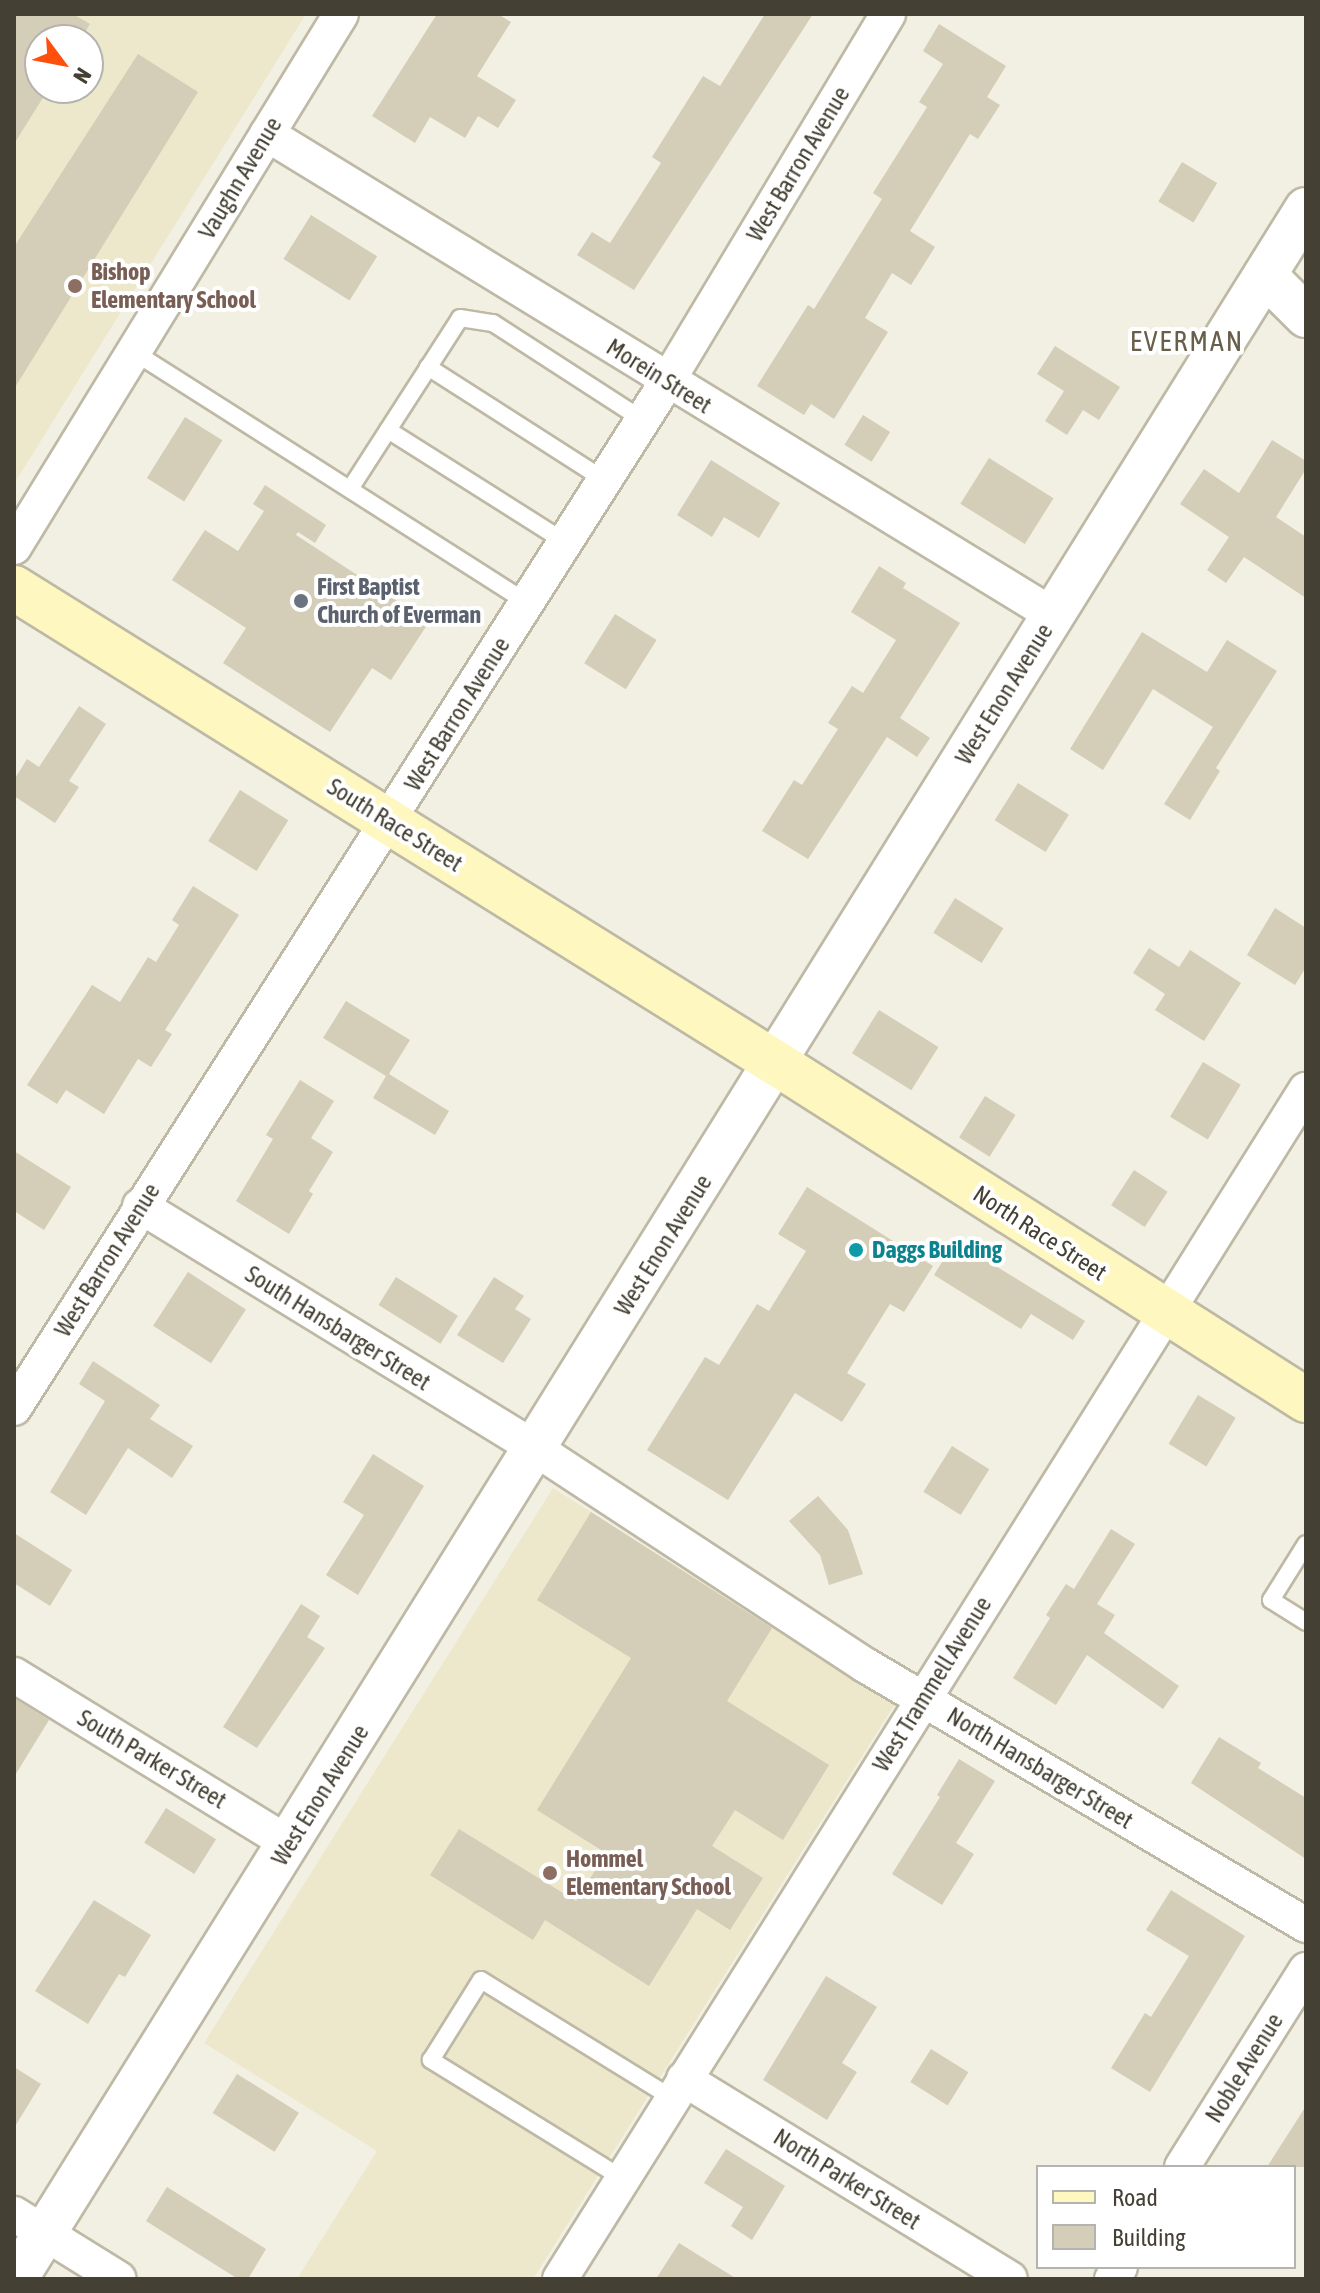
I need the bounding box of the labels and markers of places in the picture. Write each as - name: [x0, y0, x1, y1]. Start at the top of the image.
- place label: Bishop Elementary School: [91, 258, 256, 314]
- marker: Bishop Elementary School: [66, 277, 84, 295]
- place label: First Baptist Church of Everman: [317, 573, 481, 629]
- marker: First Baptist Church of Everman: [292, 592, 310, 610]
- place label: Daggs Building: [872, 1236, 1002, 1264]
- marker: Daggs Building: [847, 1241, 865, 1259]
- place label: Hommel Elementary School: [566, 1845, 731, 1901]
- marker: Hommel Elementary School: [541, 1864, 559, 1882]

